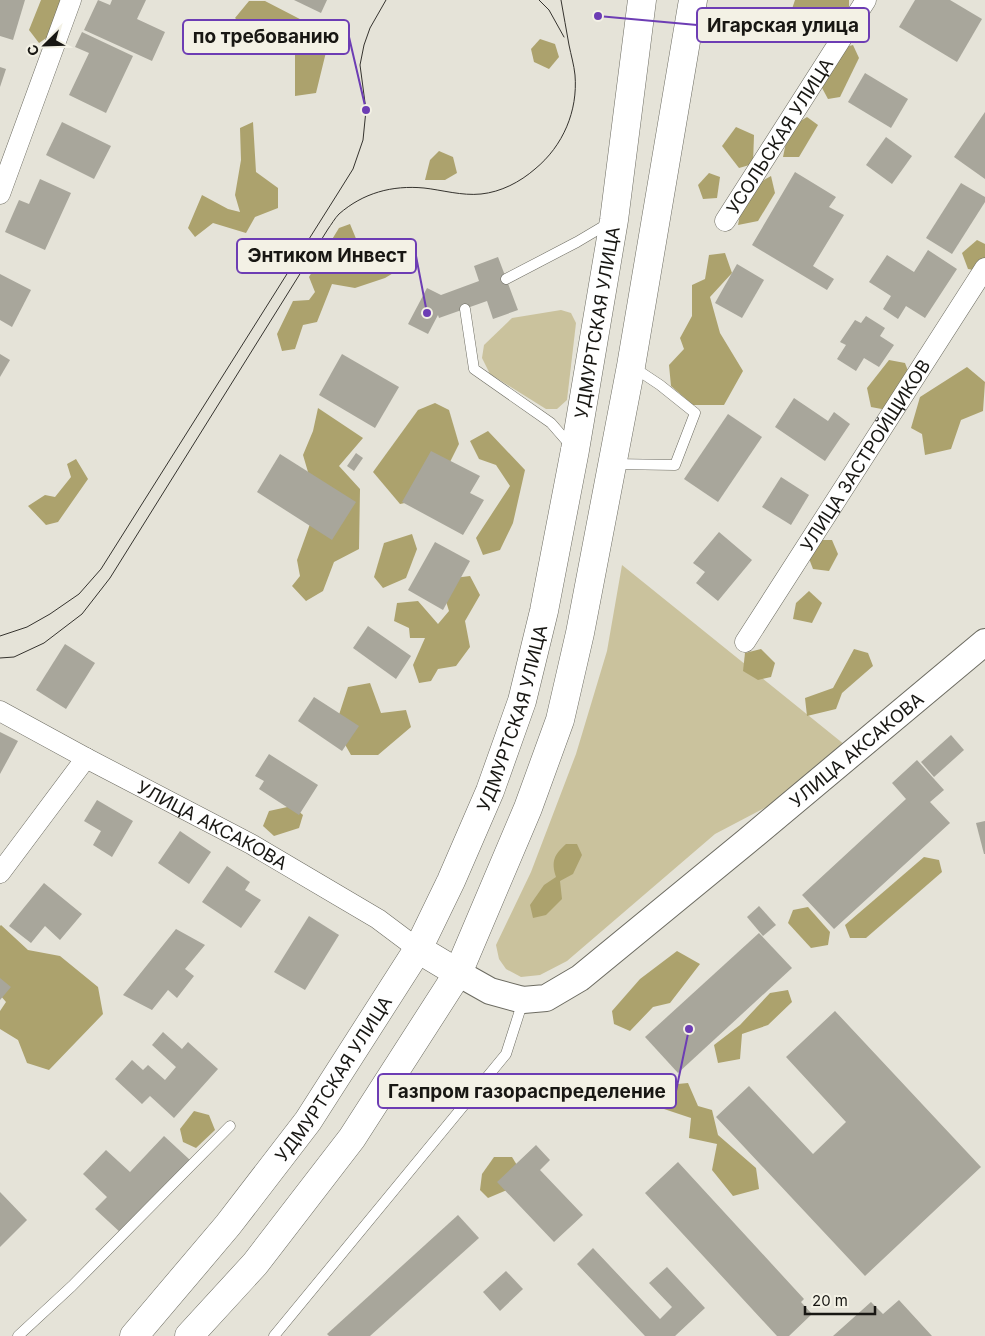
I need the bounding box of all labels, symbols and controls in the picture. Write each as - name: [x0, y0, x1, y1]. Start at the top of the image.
- callout: Игарская улица: [697, 8, 869, 42]
- text: Игарская улица: [707, 14, 859, 37]
- north arrow: [20, 20, 70, 70]
- callout: по требованию: [183, 20, 349, 54]
- text: по требованию: [193, 25, 339, 48]
- text: С: [23, 42, 42, 58]
- street label: УСОЛЬСКАЯ УЛИЦА: [722, 54, 837, 218]
- street label: УДМУРТСКАЯ УЛИЦА: [570, 225, 623, 420]
- callout: Энтиком Инвест: [237, 239, 416, 273]
- text: Энтиком Инвест: [247, 244, 407, 267]
- street label: УЛИЦА ЗАСТРОЙЩИКОВ: [796, 355, 934, 555]
- street label: УДМУРТСКАЯ УЛИЦА: [472, 623, 551, 814]
- street label: УЛИЦА АКСАКОВА: [785, 688, 927, 811]
- street label: УЛИЦА АКСАКОВА: [134, 776, 291, 874]
- street label: УДМУРТСКАЯ УЛИЦА: [271, 992, 396, 1165]
- callout: Газпром газораспределение: [378, 1074, 676, 1108]
- text: Газпром газораспределение: [388, 1080, 666, 1103]
- scale bar: [805, 1284, 875, 1316]
- text: 20 m: [812, 1291, 848, 1310]

